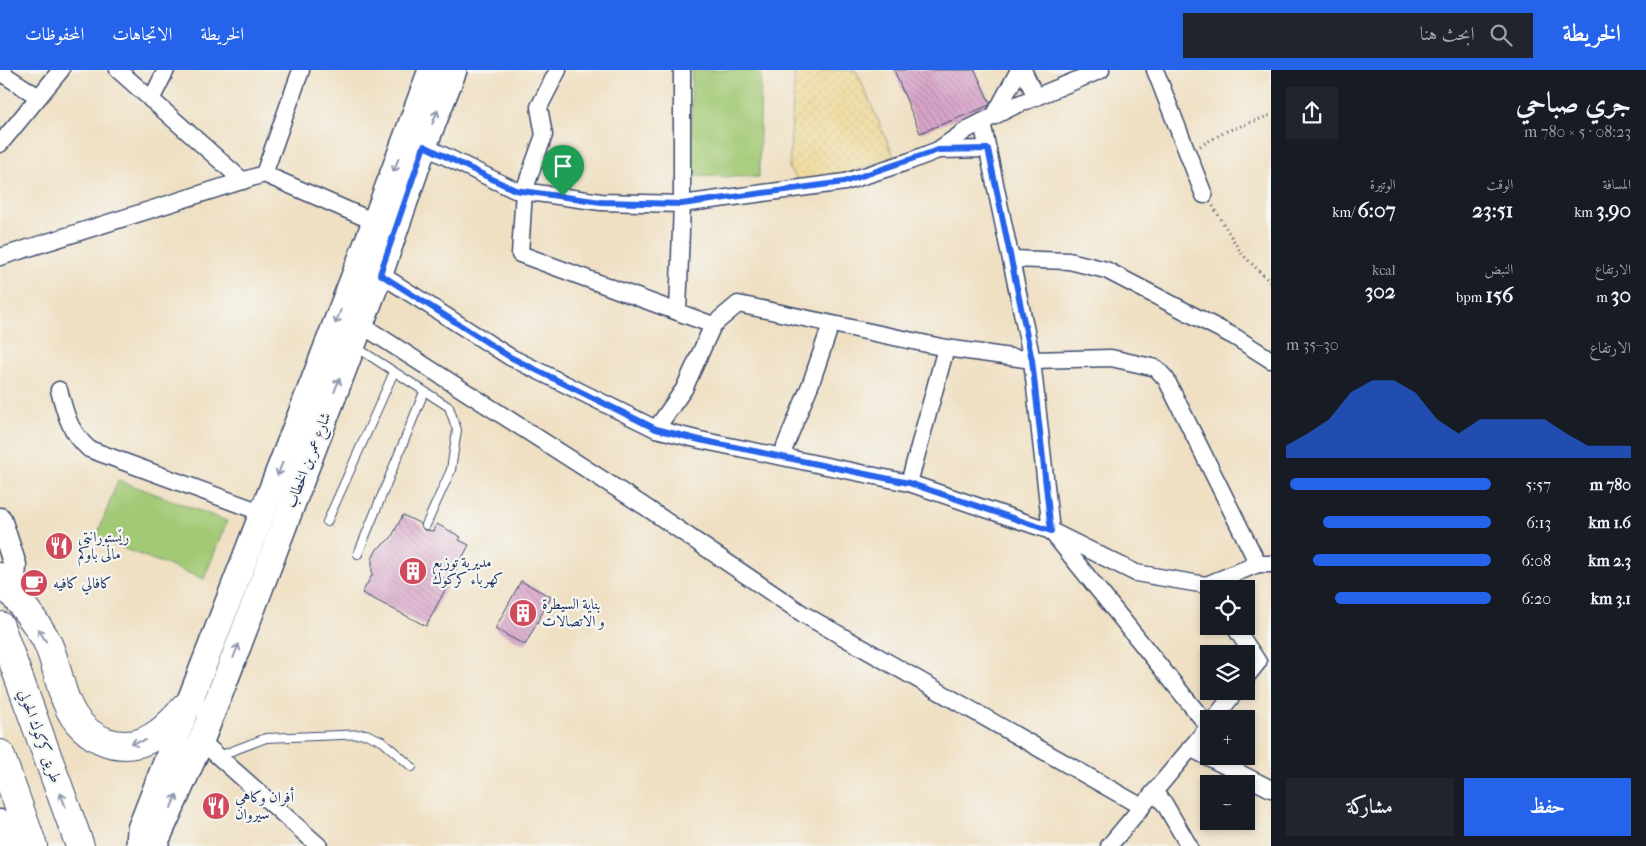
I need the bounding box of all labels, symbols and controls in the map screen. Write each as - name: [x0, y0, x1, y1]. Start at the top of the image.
- search box: [1183, 13, 1533, 58]
- text: الخريطة: [1563, 19, 1621, 47]
- icon: search: [1487, 21, 1515, 49]
- text: ابحث هنا: [1420, 23, 1475, 45]
- text: المحفوظات: [25, 24, 84, 45]
- text: الاتجاهات: [112, 24, 172, 45]
- text: الخريطة: [200, 24, 244, 45]
- text: جري صباحي: [1516, 86, 1631, 119]
- button: share: [1286, 87, 1338, 139]
- one-way arrow: [431, 110, 440, 125]
- text: 08:23 · 5 × 780 m: [1524, 122, 1631, 141]
- pin: [542, 145, 584, 196]
- icon: arrive: [549, 152, 577, 180]
- one-way arrow: [391, 157, 400, 172]
- text: الوتيرة: [1370, 176, 1396, 193]
- text: الوقت: [1487, 176, 1513, 193]
- text: المسافة: [1602, 176, 1631, 193]
- text: 6:07: [1357, 198, 1396, 222]
- text: 23:51: [1472, 198, 1513, 222]
- text: 3.90: [1596, 198, 1631, 222]
- text: /km: [1332, 204, 1357, 221]
- text: km: [1574, 204, 1596, 221]
- text: النبض: [1484, 261, 1513, 278]
- text: الارتفاع: [1595, 261, 1631, 278]
- text: kcal: [1372, 262, 1396, 279]
- text: 302: [1365, 279, 1396, 303]
- text: 156: [1485, 283, 1513, 307]
- text: 30: [1611, 283, 1631, 307]
- text: bpm: [1456, 289, 1485, 306]
- text: m: [1596, 289, 1611, 306]
- one-way arrow: [333, 309, 342, 324]
- text: 30–35 m: [1286, 335, 1339, 354]
- text: الارتفاع: [1589, 338, 1631, 357]
- one-way arrow: [333, 378, 342, 393]
- street label: شارع عمر بن الخطاب: [282, 410, 338, 512]
- one-way arrow: [275, 461, 284, 476]
- text: 5:57: [1526, 475, 1551, 494]
- text: 780 m: [1590, 475, 1631, 494]
- text: 6:13: [1526, 513, 1551, 532]
- text: 1.6 km: [1589, 513, 1631, 532]
- place label: رێستورانتی ماڵی باوکم: [78, 528, 129, 567]
- restaurant icon: رێستورانتی ماڵی باوکم: [44, 531, 74, 561]
- text: 6:08: [1522, 551, 1551, 570]
- text: 2.3 km: [1588, 551, 1631, 570]
- place label: مديرية توزيع كهرباء كركوك: [432, 553, 504, 589]
- building icon: مديرية توزيع كهرباء كركوك: [398, 556, 428, 586]
- cafe icon: كافالي كافيه: [19, 568, 49, 598]
- place label: كافالي كافيه: [53, 574, 112, 595]
- map controls: [1200, 580, 1255, 830]
- button: locate: [1200, 580, 1255, 635]
- text: 6:20: [1521, 589, 1551, 608]
- text: 3.1 km: [1591, 589, 1631, 608]
- place label: بناية السيطرة و الاتصالات: [542, 595, 605, 630]
- building icon: بناية السيطرة و الاتصالات: [508, 598, 538, 628]
- one-way arrow: [37, 629, 47, 643]
- one-way arrow: [232, 644, 241, 659]
- button: layers: [1200, 645, 1255, 700]
- street label: طريق كركوك الحولي: [12, 687, 65, 786]
- button: +: [1200, 710, 1255, 765]
- one-way arrow: [131, 737, 147, 747]
- button: −: [1200, 775, 1255, 830]
- button: مشاركة: [1286, 778, 1454, 836]
- button: حفظ: [1464, 778, 1631, 836]
- place label: أفران وكاهي سيروان: [235, 786, 294, 823]
- restaurant icon: أفران وكاهي سيروان: [201, 791, 231, 821]
- one-way arrow: [58, 793, 67, 808]
- one-way arrow: [169, 794, 179, 809]

